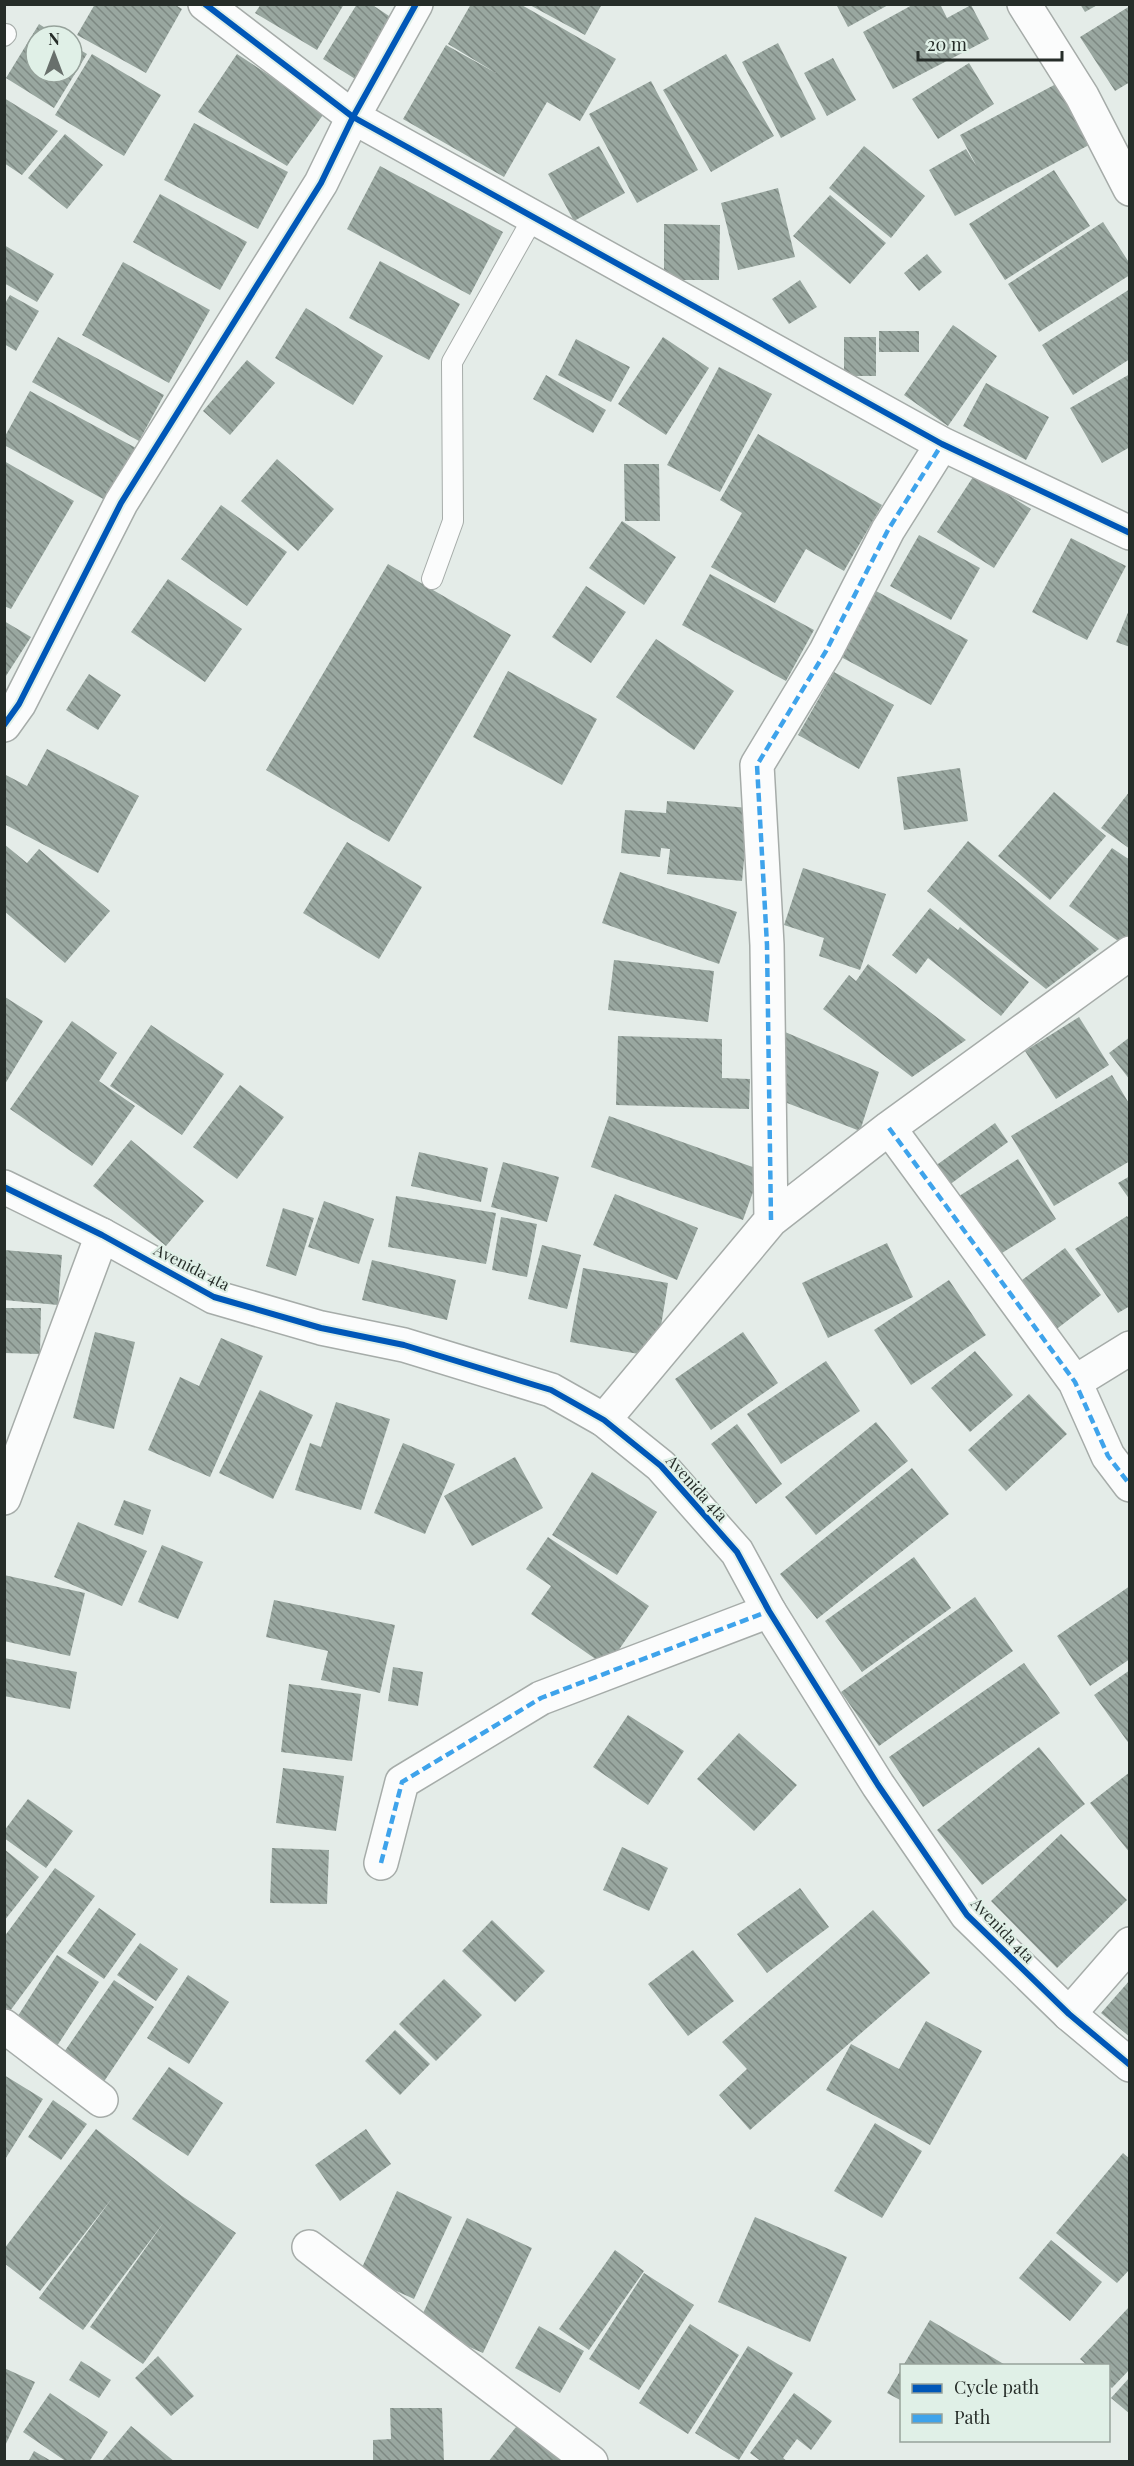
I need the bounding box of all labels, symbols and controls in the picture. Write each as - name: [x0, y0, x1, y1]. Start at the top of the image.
- north arrow: [24, 24, 84, 84]
- scale bar: [918, 24, 1062, 62]
- text: N: [48, 28, 60, 49]
- text: 20 m: [927, 32, 967, 56]
- street label: Avenida 4ta: [150, 1238, 234, 1295]
- street label: Avenida 4ta: [661, 1449, 733, 1525]
- street label: Avenida 4ta: [967, 1892, 1040, 1967]
- legend: [900, 2364, 1110, 2442]
- text: Cycle path: [954, 2375, 1039, 2399]
- text: Path: [954, 2405, 991, 2429]

